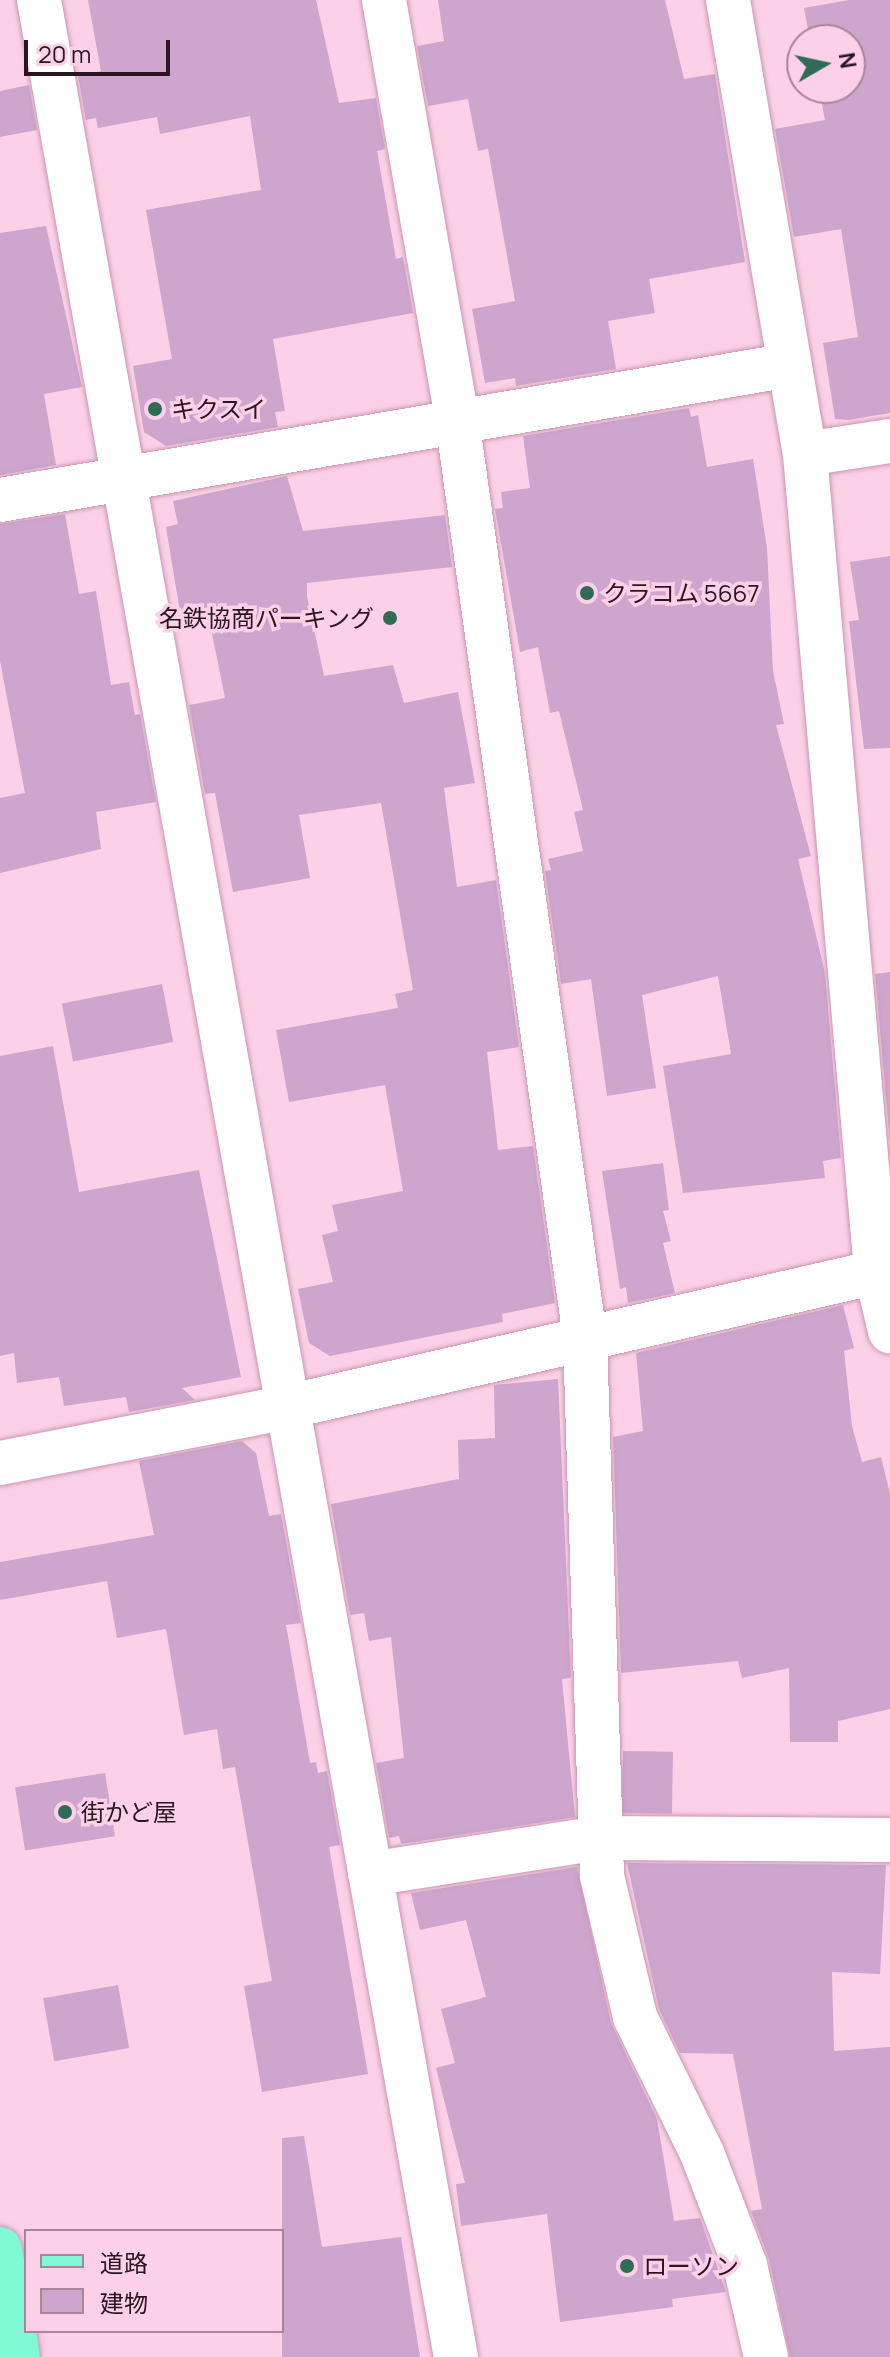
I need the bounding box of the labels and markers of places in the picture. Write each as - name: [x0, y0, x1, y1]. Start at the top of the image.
- place label: キクスイ: [171, 395, 267, 423]
- marker: キクスイ: [146, 400, 164, 418]
- place label: クラコム 5667: [603, 579, 759, 607]
- marker: クラコム 5667: [578, 584, 596, 602]
- place label: 名鉄協商パーキング: [158, 604, 374, 632]
- marker: 名鉄協商パーキング: [381, 609, 399, 627]
- place label: 街かど屋: [81, 1798, 177, 1826]
- marker: 街かど屋: [56, 1803, 74, 1821]
- place label: ローソン: [643, 2252, 739, 2280]
- marker: ローソン: [618, 2257, 636, 2275]

